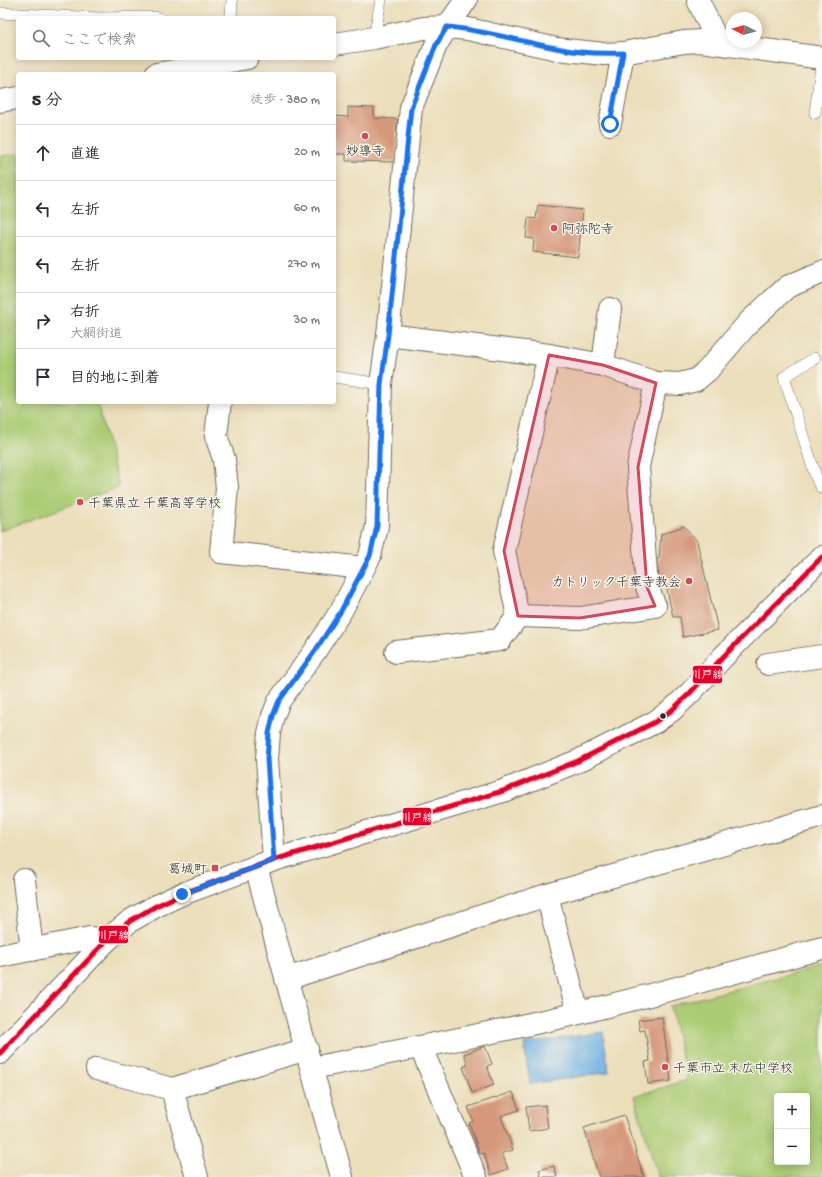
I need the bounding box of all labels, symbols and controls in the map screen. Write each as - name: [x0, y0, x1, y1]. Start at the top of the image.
- north arrow: [726, 12, 762, 48]
- search box: [16, 16, 336, 60]
- icon: search: [30, 27, 52, 49]
- text: ここで検索: [62, 32, 137, 50]
- text: 5 分: [32, 92, 62, 112]
- text: 徒歩 · 380 m: [250, 93, 320, 108]
- route start: [601, 115, 619, 133]
- marker: 妙導寺: [360, 131, 370, 141]
- icon: ahead: [32, 142, 54, 164]
- text: 20 m: [294, 145, 320, 160]
- place label: 妙導寺: [345, 145, 385, 160]
- text: 直進: [70, 146, 100, 164]
- icon: left: [32, 198, 54, 220]
- text: 60 m: [294, 201, 320, 216]
- text: 左折: [70, 202, 100, 220]
- marker: 阿弥陀寺: [549, 223, 559, 233]
- place label: 阿弥陀寺: [562, 223, 614, 238]
- icon: left: [32, 254, 54, 276]
- text: 270 m: [287, 257, 320, 272]
- text: 左折: [70, 258, 100, 276]
- text: 右折: [70, 304, 100, 322]
- icon: right: [32, 310, 54, 332]
- text: 30 m: [294, 313, 320, 328]
- text: 大網街道: [70, 327, 122, 342]
- icon: arrive: [32, 366, 54, 388]
- text: 目的地に到着: [70, 370, 160, 388]
- place label: 千葉県立 千葉高等学校: [88, 496, 221, 512]
- marker: 千葉県立 千葉高等学校: [75, 497, 85, 507]
- place label: カトリック千葉寺教会: [551, 576, 681, 591]
- marker: カトリック千葉寺教会: [684, 576, 694, 586]
- line badge: 川戸線: [692, 665, 723, 684]
- text: 川戸線: [691, 669, 724, 682]
- unlabelled marker: [658, 711, 668, 721]
- line badge: 川戸線: [402, 807, 432, 826]
- text: 川戸線: [401, 812, 434, 825]
- place label: 葛城町: [168, 863, 207, 878]
- marker: 葛城町: [210, 863, 220, 873]
- route end: [173, 885, 191, 903]
- line badge: 川戸線: [98, 925, 129, 944]
- text: 川戸線: [97, 930, 130, 943]
- marker: 千葉市立 末広中学校: [660, 1062, 670, 1072]
- place label: 千葉市立 末広中学校: [673, 1062, 793, 1077]
- map controls: [774, 1093, 810, 1165]
- button: +: [774, 1093, 810, 1129]
- button: −: [774, 1129, 810, 1165]

